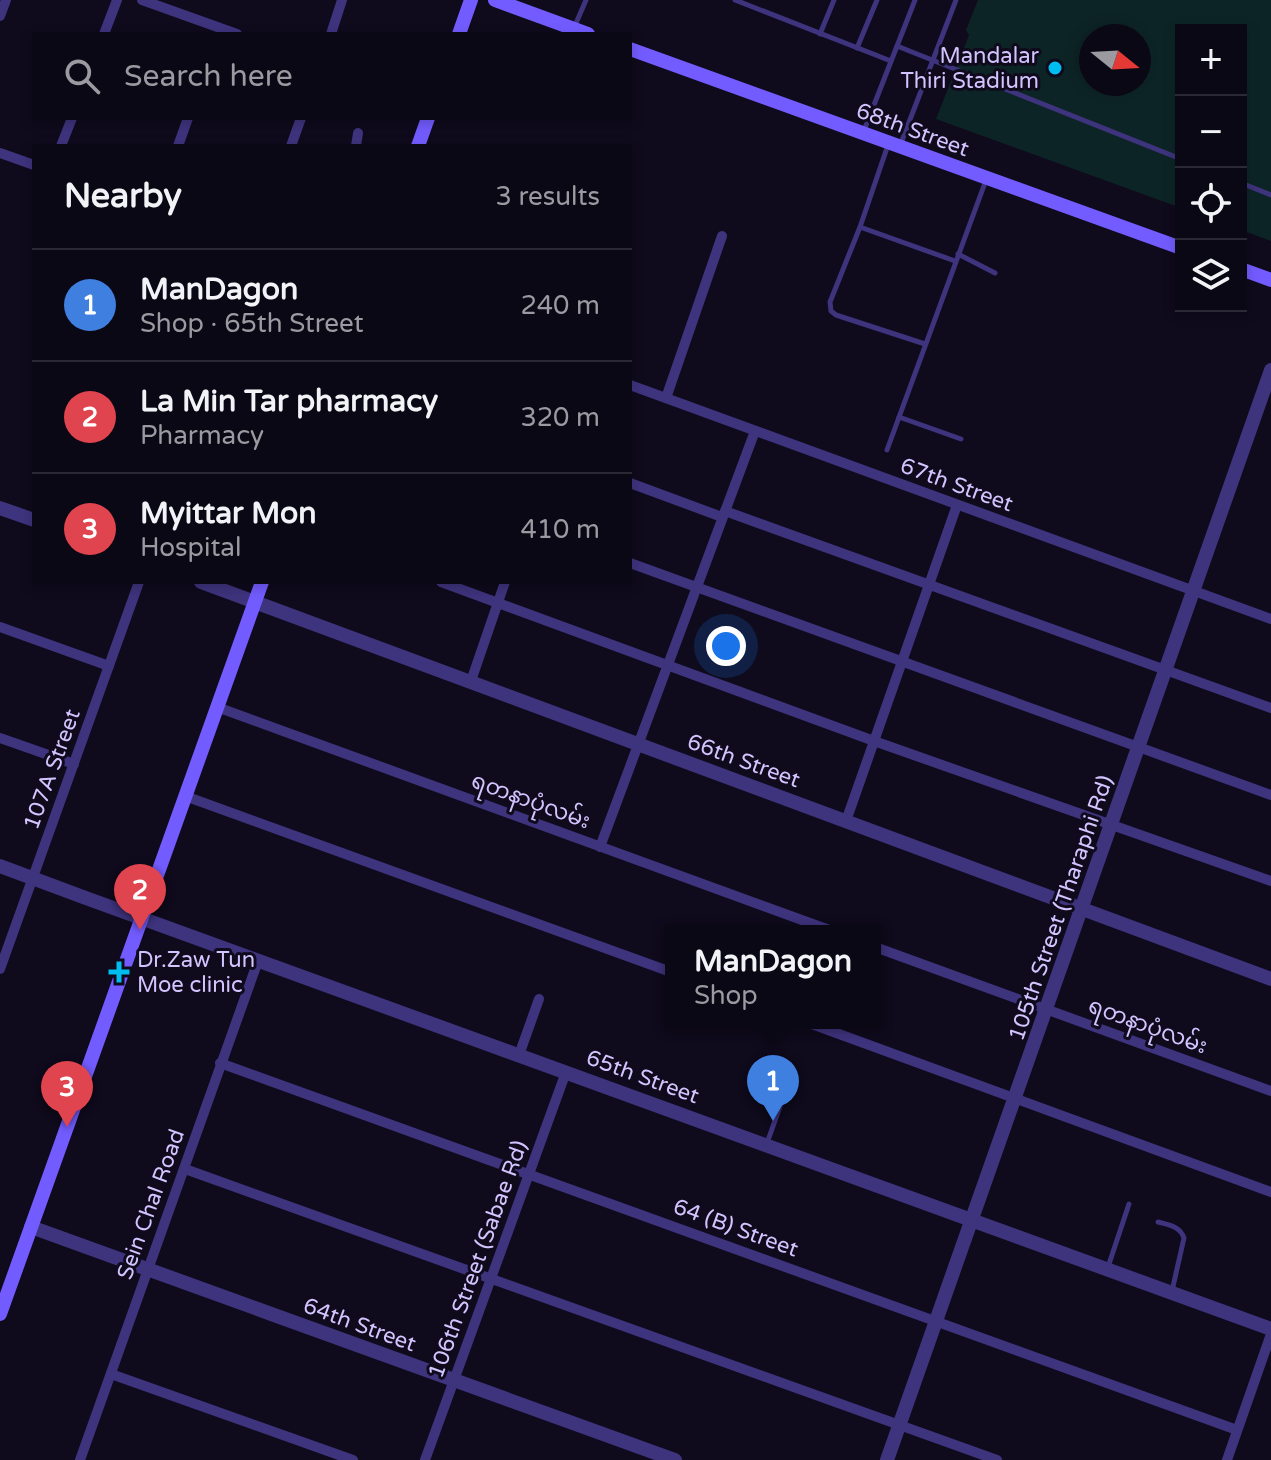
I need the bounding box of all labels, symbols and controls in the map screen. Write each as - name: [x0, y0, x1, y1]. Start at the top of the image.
- north arrow: [1079, 24, 1151, 96]
- map controls: [1175, 24, 1247, 312]
- button: +: [1175, 24, 1247, 96]
- search box: [32, 32, 632, 120]
- place label: Mandalar Thiri Stadium: [900, 43, 1040, 94]
- icon: search: [60, 54, 104, 98]
- text: Search here: [124, 58, 293, 95]
- marker: Mandalar Thiri Stadium: [1046, 59, 1064, 77]
- button: −: [1175, 96, 1247, 168]
- street label: 68th Street: [853, 98, 973, 162]
- button: locate: [1175, 168, 1247, 240]
- text: Nearby: [64, 176, 182, 217]
- text: 3 results: [495, 181, 600, 212]
- button: layers: [1175, 240, 1247, 312]
- text: ManDagon: [140, 271, 298, 308]
- text: 1: [82, 290, 98, 321]
- text: 240 m: [520, 290, 600, 321]
- text: Shop · 65th Street: [140, 308, 364, 339]
- text: La Min Tar pharmacy: [140, 383, 438, 420]
- text: 2: [82, 402, 98, 433]
- text: 320 m: [520, 402, 600, 433]
- text: Pharmacy: [140, 420, 264, 451]
- street label: 67th Street: [897, 453, 1017, 517]
- text: Myittar Mon: [140, 495, 316, 532]
- text: 3: [82, 514, 98, 545]
- text: 410 m: [520, 514, 600, 545]
- text: Hospital: [140, 532, 241, 563]
- your location: [706, 626, 746, 666]
- street label: 107A Street: [18, 705, 86, 833]
- street label: 66th Street: [684, 729, 804, 793]
- street label: ရတနာပုံလမ်း: [466, 765, 595, 838]
- street label: 105th Street (Tharaphi Rd): [1003, 772, 1119, 1045]
- pin: 2: [114, 864, 166, 930]
- popup: [665, 925, 881, 1029]
- text: ManDagon: [694, 943, 852, 980]
- place label: Dr.Zaw Tun Moe clinic: [137, 947, 255, 998]
- marker: Dr.Zaw Tun Moe clinic: [108, 961, 130, 983]
- text: Shop: [694, 980, 758, 1011]
- street label: ရတနာပုံလမ်း: [1083, 990, 1212, 1063]
- street label: 65th Street: [583, 1045, 703, 1109]
- pin: 1: [747, 1055, 799, 1121]
- pin: 3: [41, 1061, 93, 1127]
- street label: Sein Chal Road: [112, 1126, 190, 1283]
- street label: 106th Street (Sabae Rd): [423, 1137, 533, 1382]
- street label: 64 (B) Street: [670, 1193, 802, 1263]
- street label: 64th Street: [300, 1293, 420, 1357]

